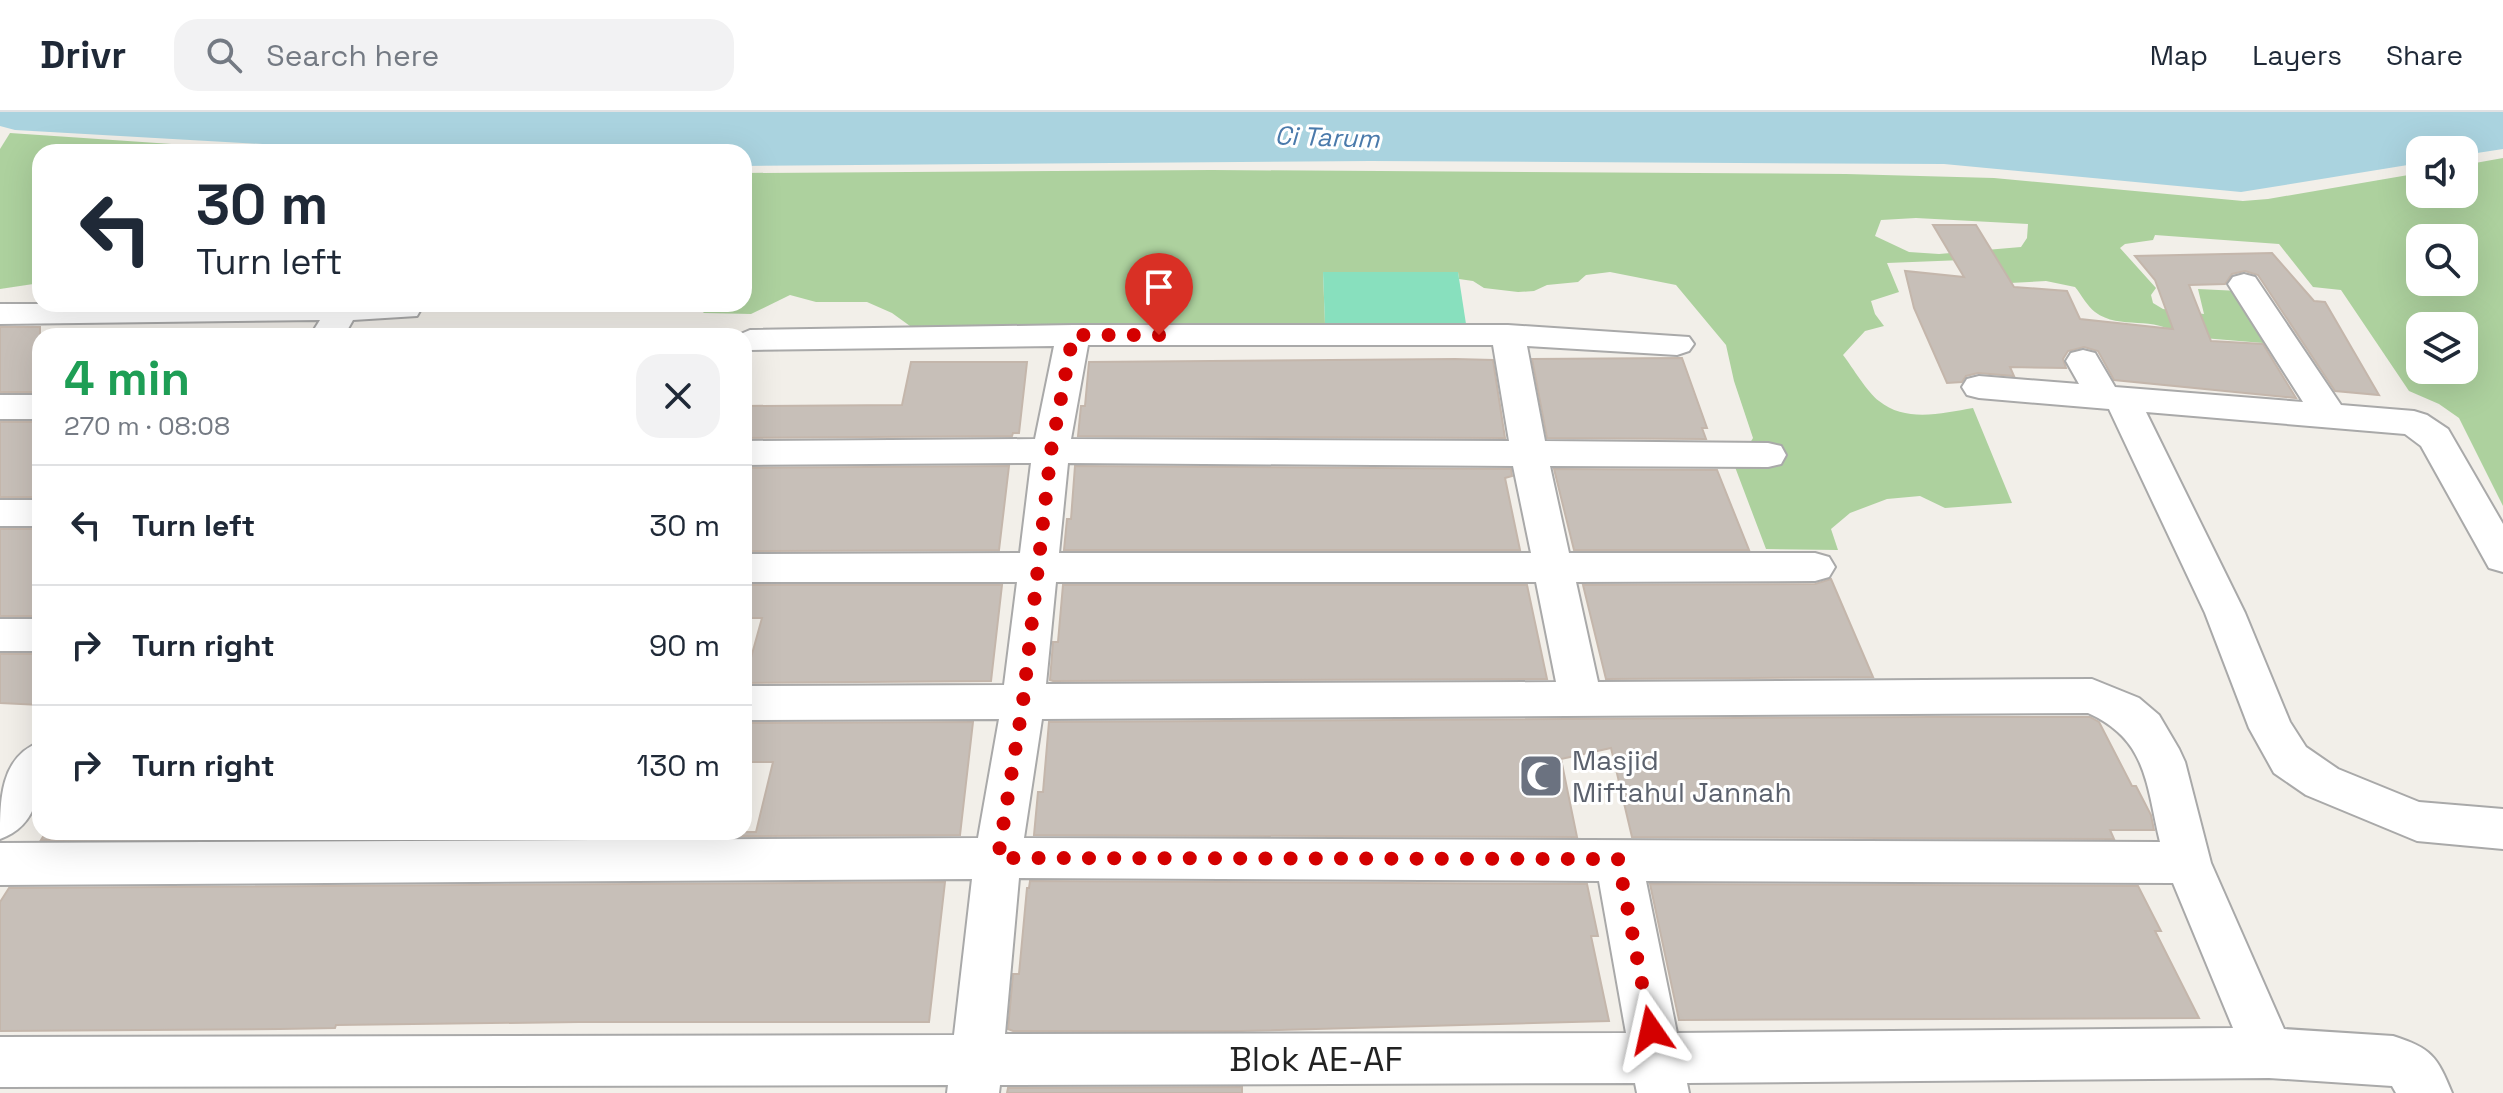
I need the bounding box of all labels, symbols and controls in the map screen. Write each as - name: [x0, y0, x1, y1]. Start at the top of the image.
- search box: [174, 19, 734, 91]
- text: Drivr: [40, 31, 126, 79]
- icon: search: [202, 33, 246, 77]
- text: Search here: [266, 36, 439, 75]
- text: Map: [2150, 37, 2208, 73]
- text: Layers: [2252, 37, 2342, 73]
- text: Share: [2386, 37, 2463, 73]
- water label: Ci Tarum: [1274, 118, 1381, 156]
- map controls: [2406, 136, 2478, 384]
- button: sound: [2406, 136, 2478, 208]
- text: 30 m: [196, 169, 328, 240]
- icon: left: [64, 176, 168, 280]
- button: search: [2406, 224, 2478, 296]
- text: Turn left: [196, 239, 343, 285]
- pin: [1125, 253, 1193, 335]
- icon: arrive: [1137, 265, 1181, 309]
- button: layers: [2406, 312, 2478, 384]
- text: 4 min: [64, 348, 190, 409]
- button: close: [636, 354, 720, 438]
- text: 270 m · 08:08: [64, 409, 230, 443]
- icon: left: [64, 503, 108, 547]
- text: Turn left: [132, 506, 255, 545]
- text: 30 m: [649, 506, 720, 545]
- icon: right: [64, 623, 108, 667]
- text: Turn right: [132, 626, 275, 665]
- text: 90 m: [649, 626, 720, 665]
- place label: Masjid Miftahul Jannah: [1572, 742, 1792, 810]
- icon: right: [64, 743, 108, 787]
- text: Turn right: [132, 746, 275, 785]
- text: 130 m: [637, 746, 720, 785]
- mosque icon: Masjid Miftahul Jannah: [1517, 752, 1565, 800]
- position arrow: [1609, 988, 1693, 1072]
- street label: Blok AE-AF: [1229, 1038, 1403, 1081]

